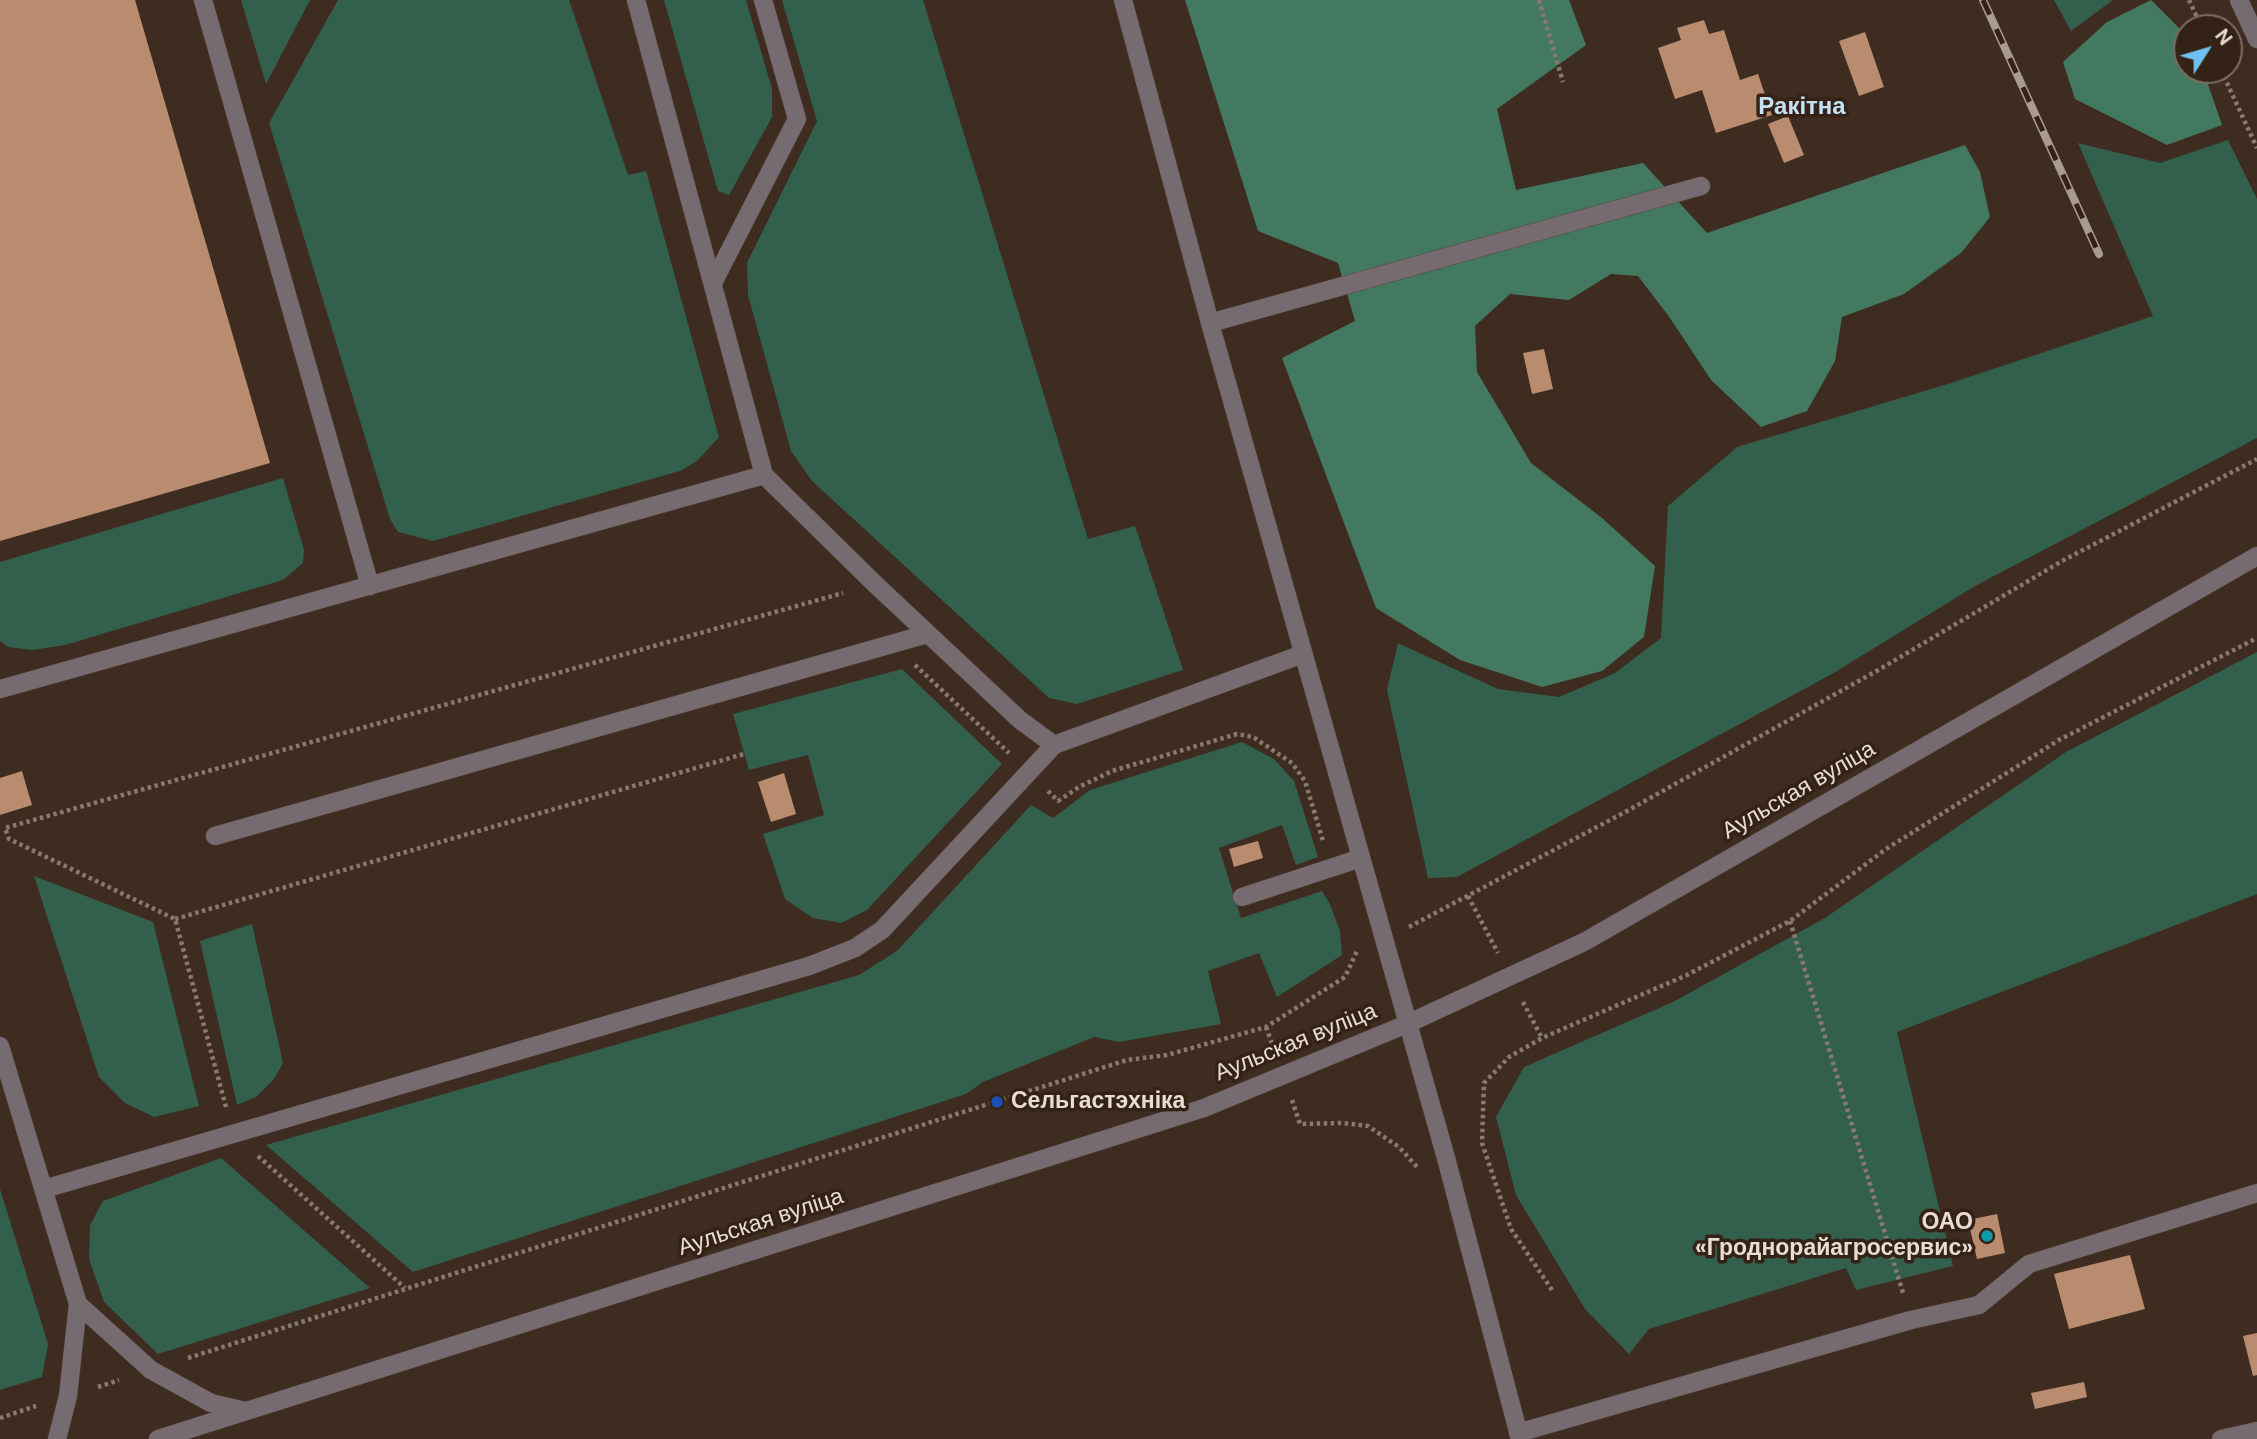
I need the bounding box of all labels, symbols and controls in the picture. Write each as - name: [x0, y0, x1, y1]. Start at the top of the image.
- north arrow: [2173, 14, 2243, 84]
- text: N: [2209, 24, 2238, 50]
- district label: Ракітна: [1758, 94, 1846, 122]
- street label: Аульская вуліца: [1718, 736, 1880, 846]
- street label: Аульская вуліца: [1211, 998, 1381, 1088]
- place label: Сельгастэхніка: [1011, 1088, 1185, 1116]
- marker: Сельгастэхніка: [989, 1094, 1005, 1110]
- street label: Аульская вуліца: [675, 1183, 847, 1263]
- place label: ОАО «Гроднорайагросервис»: [1695, 1209, 1973, 1263]
- marker: ОАО «Гроднорайагросервис»: [1979, 1228, 1995, 1244]

